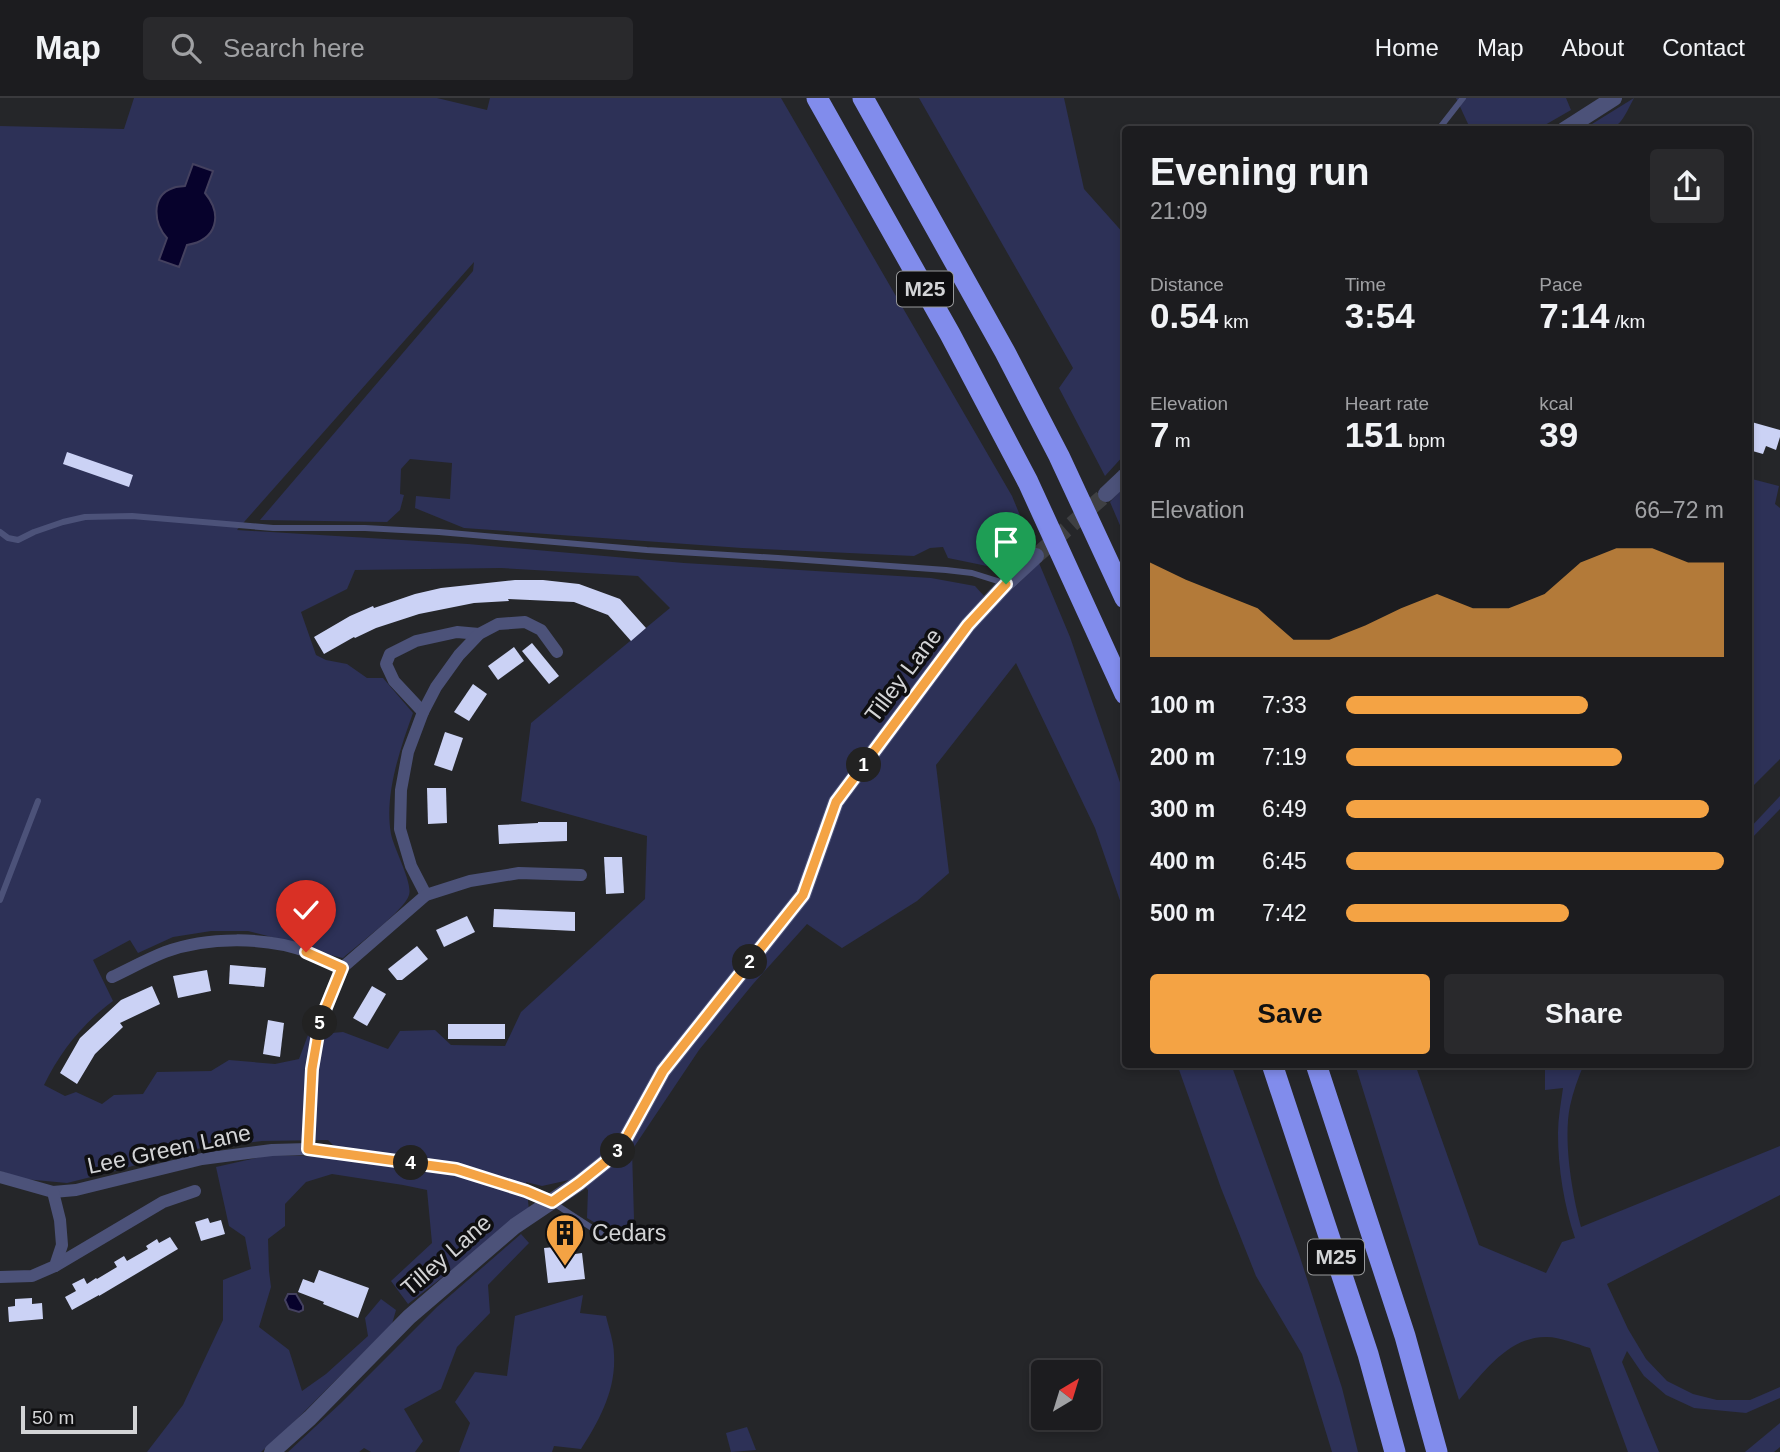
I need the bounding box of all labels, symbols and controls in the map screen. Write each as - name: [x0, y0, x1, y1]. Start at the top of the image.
- search box: [143, 17, 633, 80]
- text: Map: [35, 29, 101, 66]
- icon: search: [167, 29, 205, 67]
- text: Search here: [223, 33, 365, 63]
- text: Home: [1375, 34, 1439, 61]
- text: Map: [1477, 34, 1524, 61]
- text: About: [1562, 34, 1624, 61]
- text: Contact: [1662, 34, 1745, 61]
- button: share: [1650, 149, 1724, 223]
- text: Evening run: [1150, 151, 1370, 193]
- text: 21:09: [1150, 198, 1208, 224]
- road number: M25: [897, 272, 953, 306]
- text: Distance: [1150, 274, 1224, 295]
- text: Time: [1345, 274, 1386, 295]
- text: Pace: [1539, 274, 1583, 295]
- text: 0.54: [1150, 296, 1218, 335]
- text: 3:54: [1345, 296, 1415, 335]
- text: 7:14: [1539, 296, 1609, 335]
- text: km: [1218, 311, 1249, 332]
- text: /km: [1609, 311, 1645, 332]
- text: Elevation: [1150, 393, 1228, 414]
- text: Heart rate: [1345, 393, 1429, 414]
- text: kcal: [1539, 393, 1573, 414]
- text: 7: [1150, 415, 1169, 454]
- text: 151: [1345, 415, 1403, 454]
- text: 39: [1539, 415, 1578, 454]
- text: m: [1169, 430, 1191, 451]
- text: bpm: [1403, 430, 1445, 451]
- text: Elevation: [1150, 497, 1245, 523]
- text: 66–72 m: [1634, 497, 1724, 523]
- pin: [976, 512, 1036, 584]
- icon: arrive: [987, 523, 1025, 561]
- street label: Tilley Lane: [859, 623, 947, 727]
- text: 100 m: [1150, 692, 1215, 718]
- text: 7:33: [1262, 692, 1307, 718]
- text: 200 m: [1150, 744, 1215, 770]
- text: 7:19: [1262, 744, 1307, 770]
- pin: 1: [846, 748, 882, 782]
- text: 1: [858, 754, 869, 775]
- text: 300 m: [1150, 796, 1215, 822]
- text: 6:49: [1262, 796, 1307, 822]
- text: 400 m: [1150, 848, 1215, 874]
- text: 6:45: [1262, 848, 1307, 874]
- pin: [276, 880, 336, 952]
- icon: check: [287, 891, 325, 929]
- text: 500 m: [1150, 900, 1215, 926]
- text: 7:42: [1262, 900, 1307, 926]
- pin: 2: [732, 944, 768, 980]
- text: 2: [744, 951, 755, 972]
- button: Save: [1150, 974, 1430, 1054]
- button: Share: [1444, 974, 1724, 1054]
- pin: 5: [302, 1006, 338, 1040]
- text: 5: [314, 1012, 325, 1033]
- street label: Lee Green Lane: [85, 1119, 253, 1179]
- pin: 3: [600, 1134, 636, 1168]
- text: 3: [612, 1140, 623, 1161]
- pin: 4: [394, 1146, 428, 1180]
- text: 4: [405, 1152, 416, 1173]
- street label: Tilley Lane: [396, 1209, 496, 1301]
- building icon: Cedars: [544, 1212, 586, 1267]
- place label: Cedars: [592, 1220, 666, 1246]
- road number: M25: [1308, 1240, 1364, 1274]
- north arrow: [1031, 1360, 1101, 1430]
- map controls: [1031, 1360, 1101, 1430]
- scale bar: [21, 1403, 136, 1435]
- text: 50 m: [32, 1407, 74, 1428]

